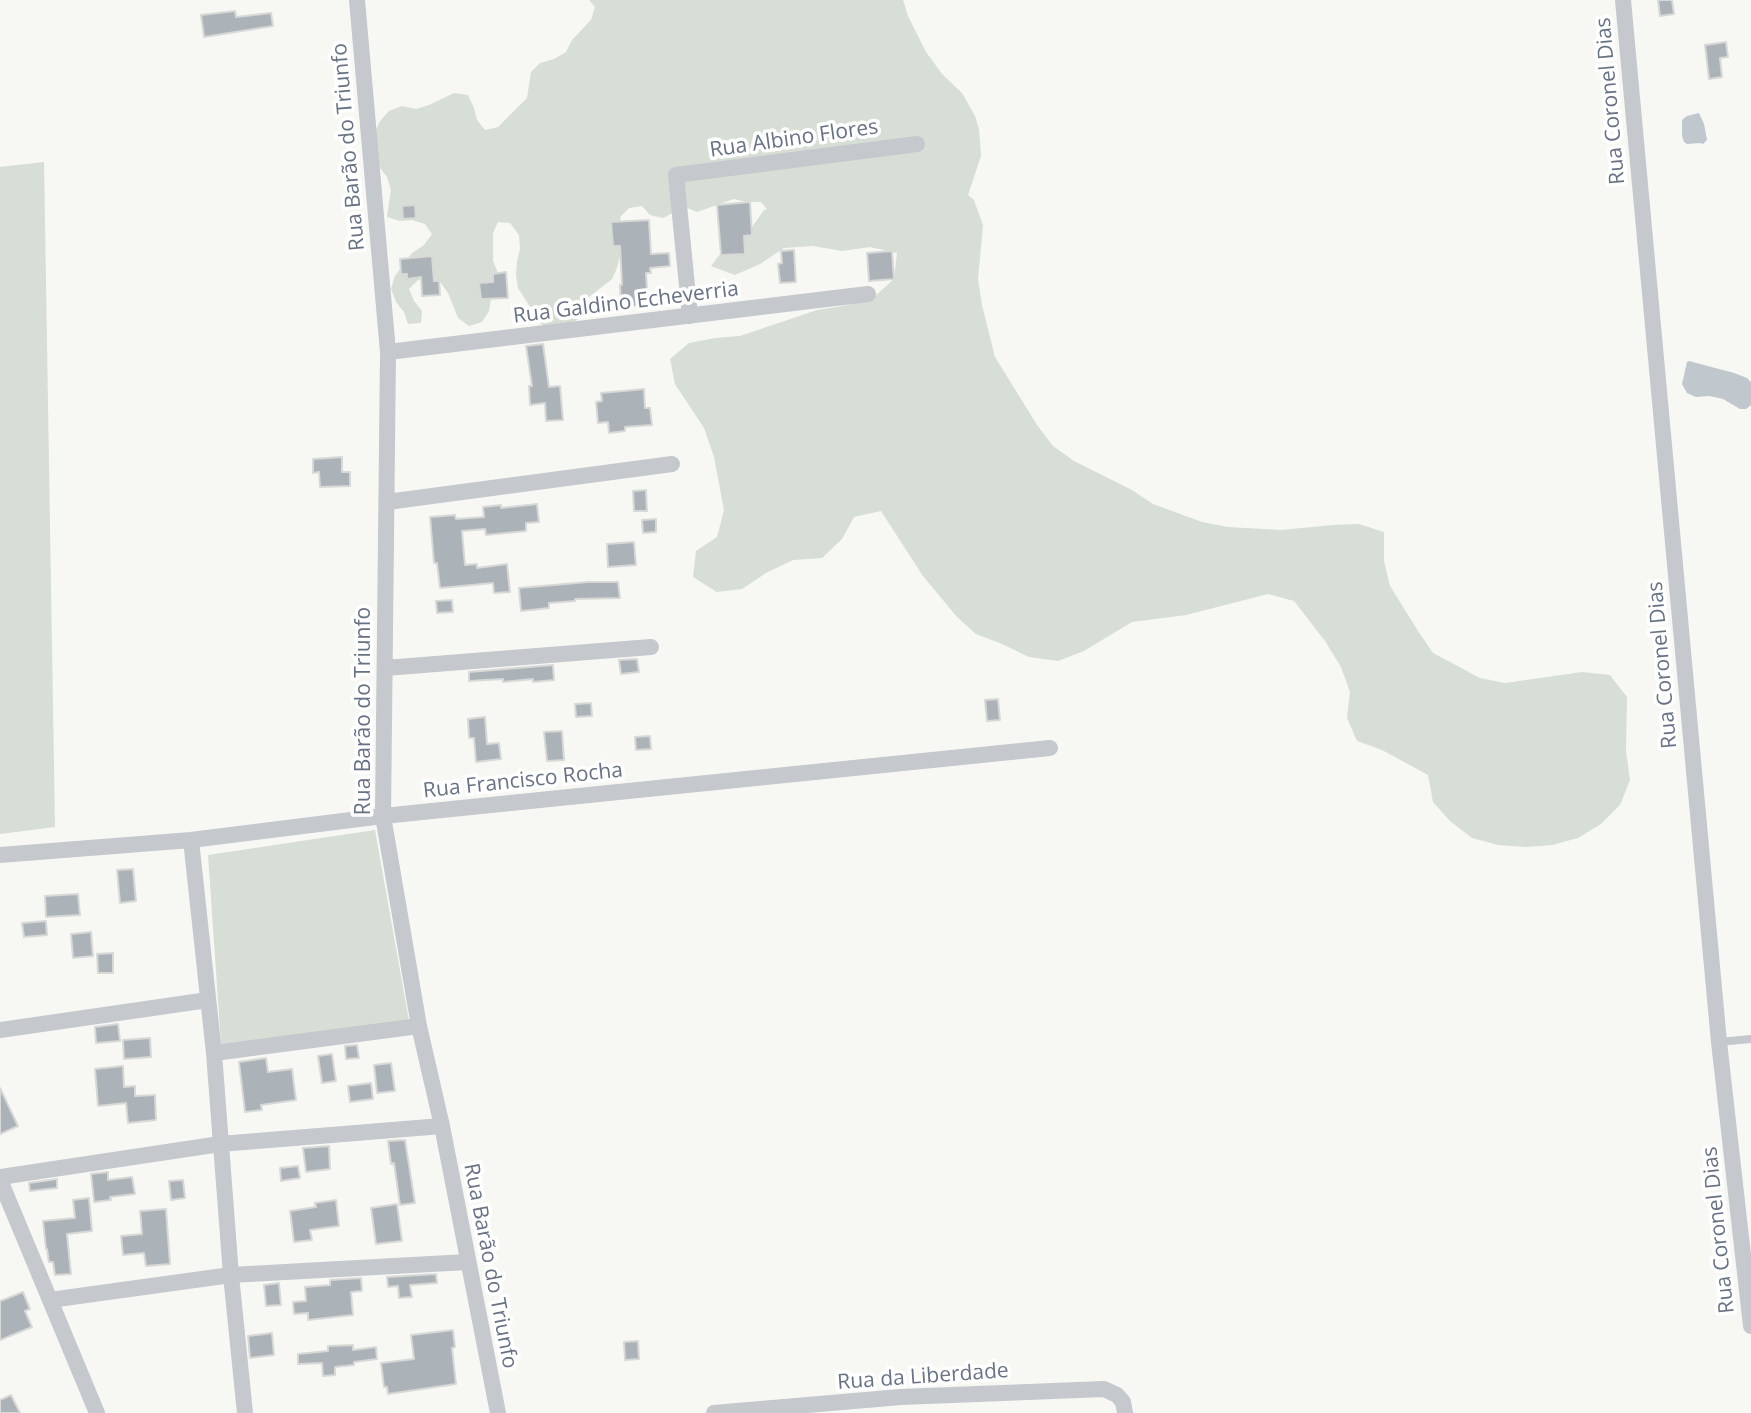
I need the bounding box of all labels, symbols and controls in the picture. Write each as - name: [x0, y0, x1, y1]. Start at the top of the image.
- street label: Rua Coronel Dias: [1591, 16, 1631, 186]
- street label: Rua Barão do Triunfo: [327, 42, 371, 252]
- street label: Rua Albino Flores: [708, 115, 880, 163]
- street label: Rua Galdino Echeverria: [512, 277, 740, 329]
- street label: Rua Coronel Dias: [1643, 580, 1683, 750]
- street label: Rua Barão do Triunfo: [351, 607, 377, 815]
- street label: Rua Francisco Rocha: [422, 758, 624, 804]
- street label: Rua Coronel Dias: [1698, 1145, 1740, 1315]
- street label: Rua Barão do Triunfo: [458, 1161, 522, 1371]
- street label: Rua da Liberdade: [837, 1358, 1009, 1396]

